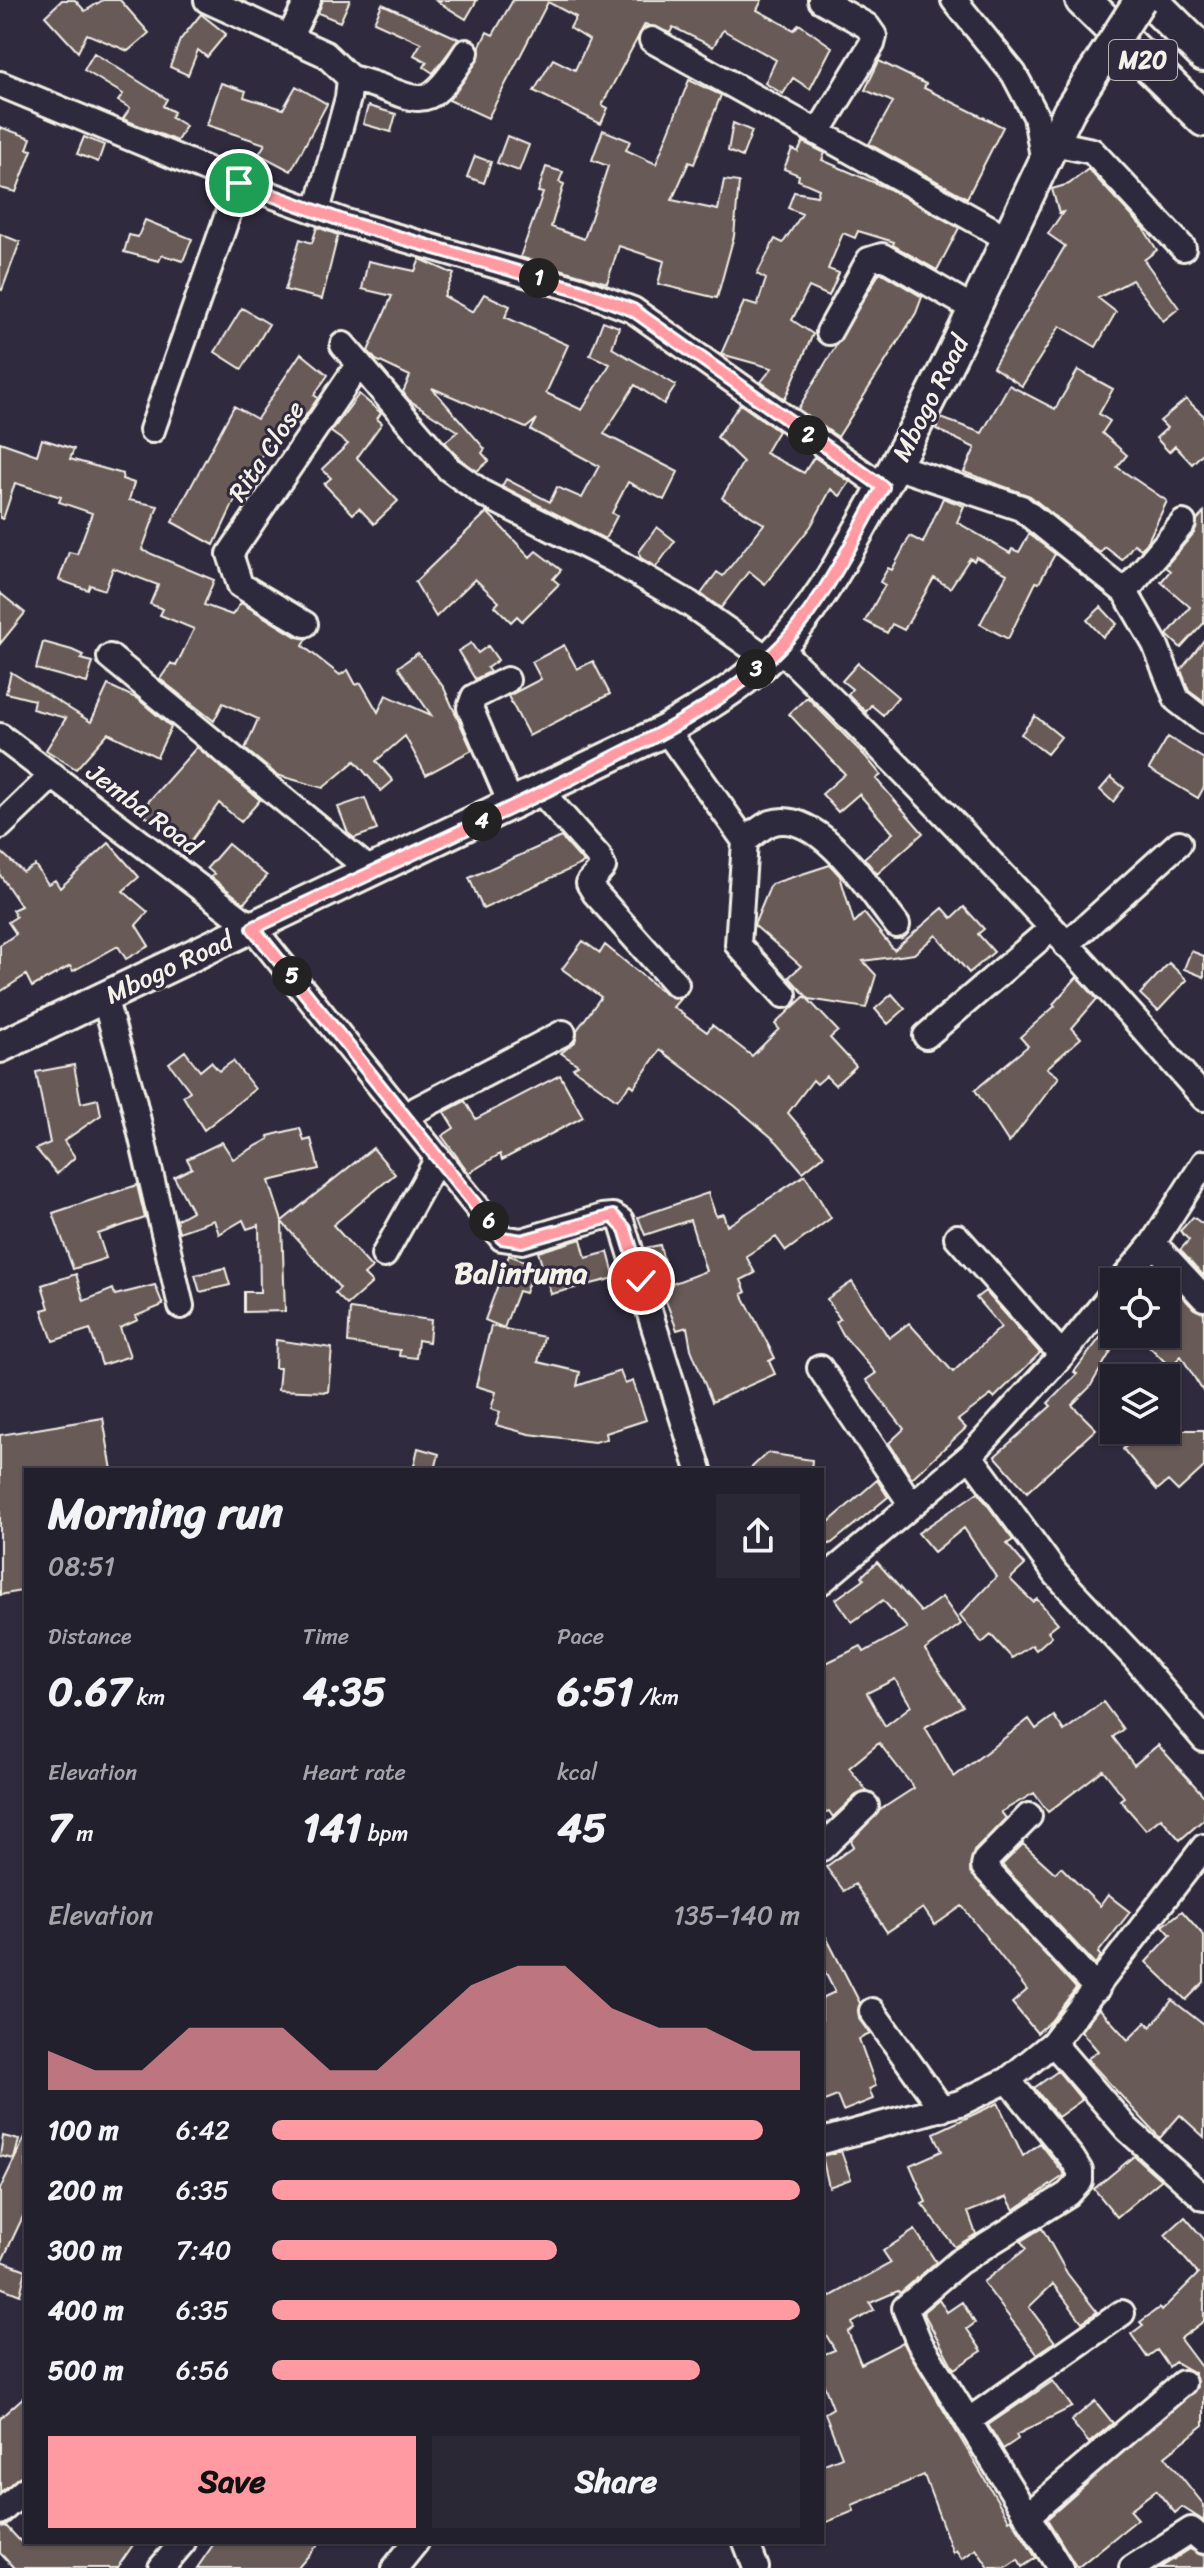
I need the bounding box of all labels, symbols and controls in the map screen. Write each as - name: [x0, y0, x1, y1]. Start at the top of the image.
- road number: M20: [1109, 40, 1177, 80]
- pin: [205, 149, 273, 217]
- icon: arrive: [217, 161, 261, 205]
- pin: 1: [519, 258, 559, 298]
- text: 1: [534, 258, 544, 297]
- street label: Mbogo Road: [878, 324, 983, 470]
- street label: Rita Close: [215, 391, 317, 511]
- pin: 2: [788, 415, 828, 455]
- text: 2: [802, 415, 814, 454]
- pin: 3: [736, 649, 776, 689]
- text: 3: [750, 649, 762, 688]
- street label: Jemba Road: [76, 750, 213, 869]
- pin: 4: [462, 801, 502, 841]
- text: 4: [475, 801, 489, 840]
- street label: Mbogo Road: [97, 916, 243, 1017]
- pin: 5: [272, 956, 312, 996]
- text: 5: [285, 956, 299, 995]
- pin: 6: [469, 1201, 509, 1241]
- text: 6: [483, 1201, 495, 1240]
- district label: Balintuma: [454, 1246, 588, 1300]
- pin: [607, 1247, 675, 1315]
- icon: check: [619, 1259, 663, 1303]
- map controls: [1100, 1268, 1180, 1444]
- button: locate: [1100, 1268, 1180, 1348]
- button: layers: [1100, 1364, 1180, 1444]
- text: Morning run: [48, 1474, 283, 1552]
- button: share: [716, 1494, 800, 1578]
- text: 08:51: [48, 1543, 115, 1589]
- text: Distance: [48, 1617, 132, 1656]
- text: Time: [303, 1617, 349, 1656]
- text: Pace: [557, 1617, 604, 1656]
- text: 0.67: [48, 1656, 131, 1727]
- text: 4:35: [303, 1656, 386, 1727]
- text: 6:51: [557, 1656, 634, 1727]
- text: km: [131, 1678, 165, 1717]
- text: /km: [634, 1678, 679, 1717]
- text: Elevation: [48, 1753, 137, 1792]
- text: Heart rate: [303, 1753, 406, 1792]
- text: kcal: [557, 1753, 597, 1792]
- text: 7: [48, 1792, 71, 1863]
- text: 141: [303, 1792, 362, 1863]
- text: 45: [557, 1792, 607, 1863]
- text: m: [71, 1814, 93, 1853]
- text: bpm: [362, 1814, 408, 1853]
- text: Elevation: [48, 1892, 153, 1938]
- text: 135–140 m: [673, 1892, 800, 1938]
- text: 100 m: [48, 2107, 119, 2153]
- text: 6:42: [176, 2107, 230, 2153]
- text: 200 m: [48, 2167, 123, 2213]
- text: 6:35: [176, 2167, 229, 2213]
- text: 300 m: [48, 2227, 122, 2273]
- text: 7:40: [176, 2227, 231, 2273]
- text: 400 m: [48, 2287, 124, 2333]
- text: 6:35: [176, 2287, 229, 2333]
- text: 500 m: [48, 2347, 123, 2393]
- text: 6:56: [176, 2347, 229, 2393]
- button: Save: [48, 2436, 416, 2528]
- button: Share: [432, 2436, 800, 2528]

